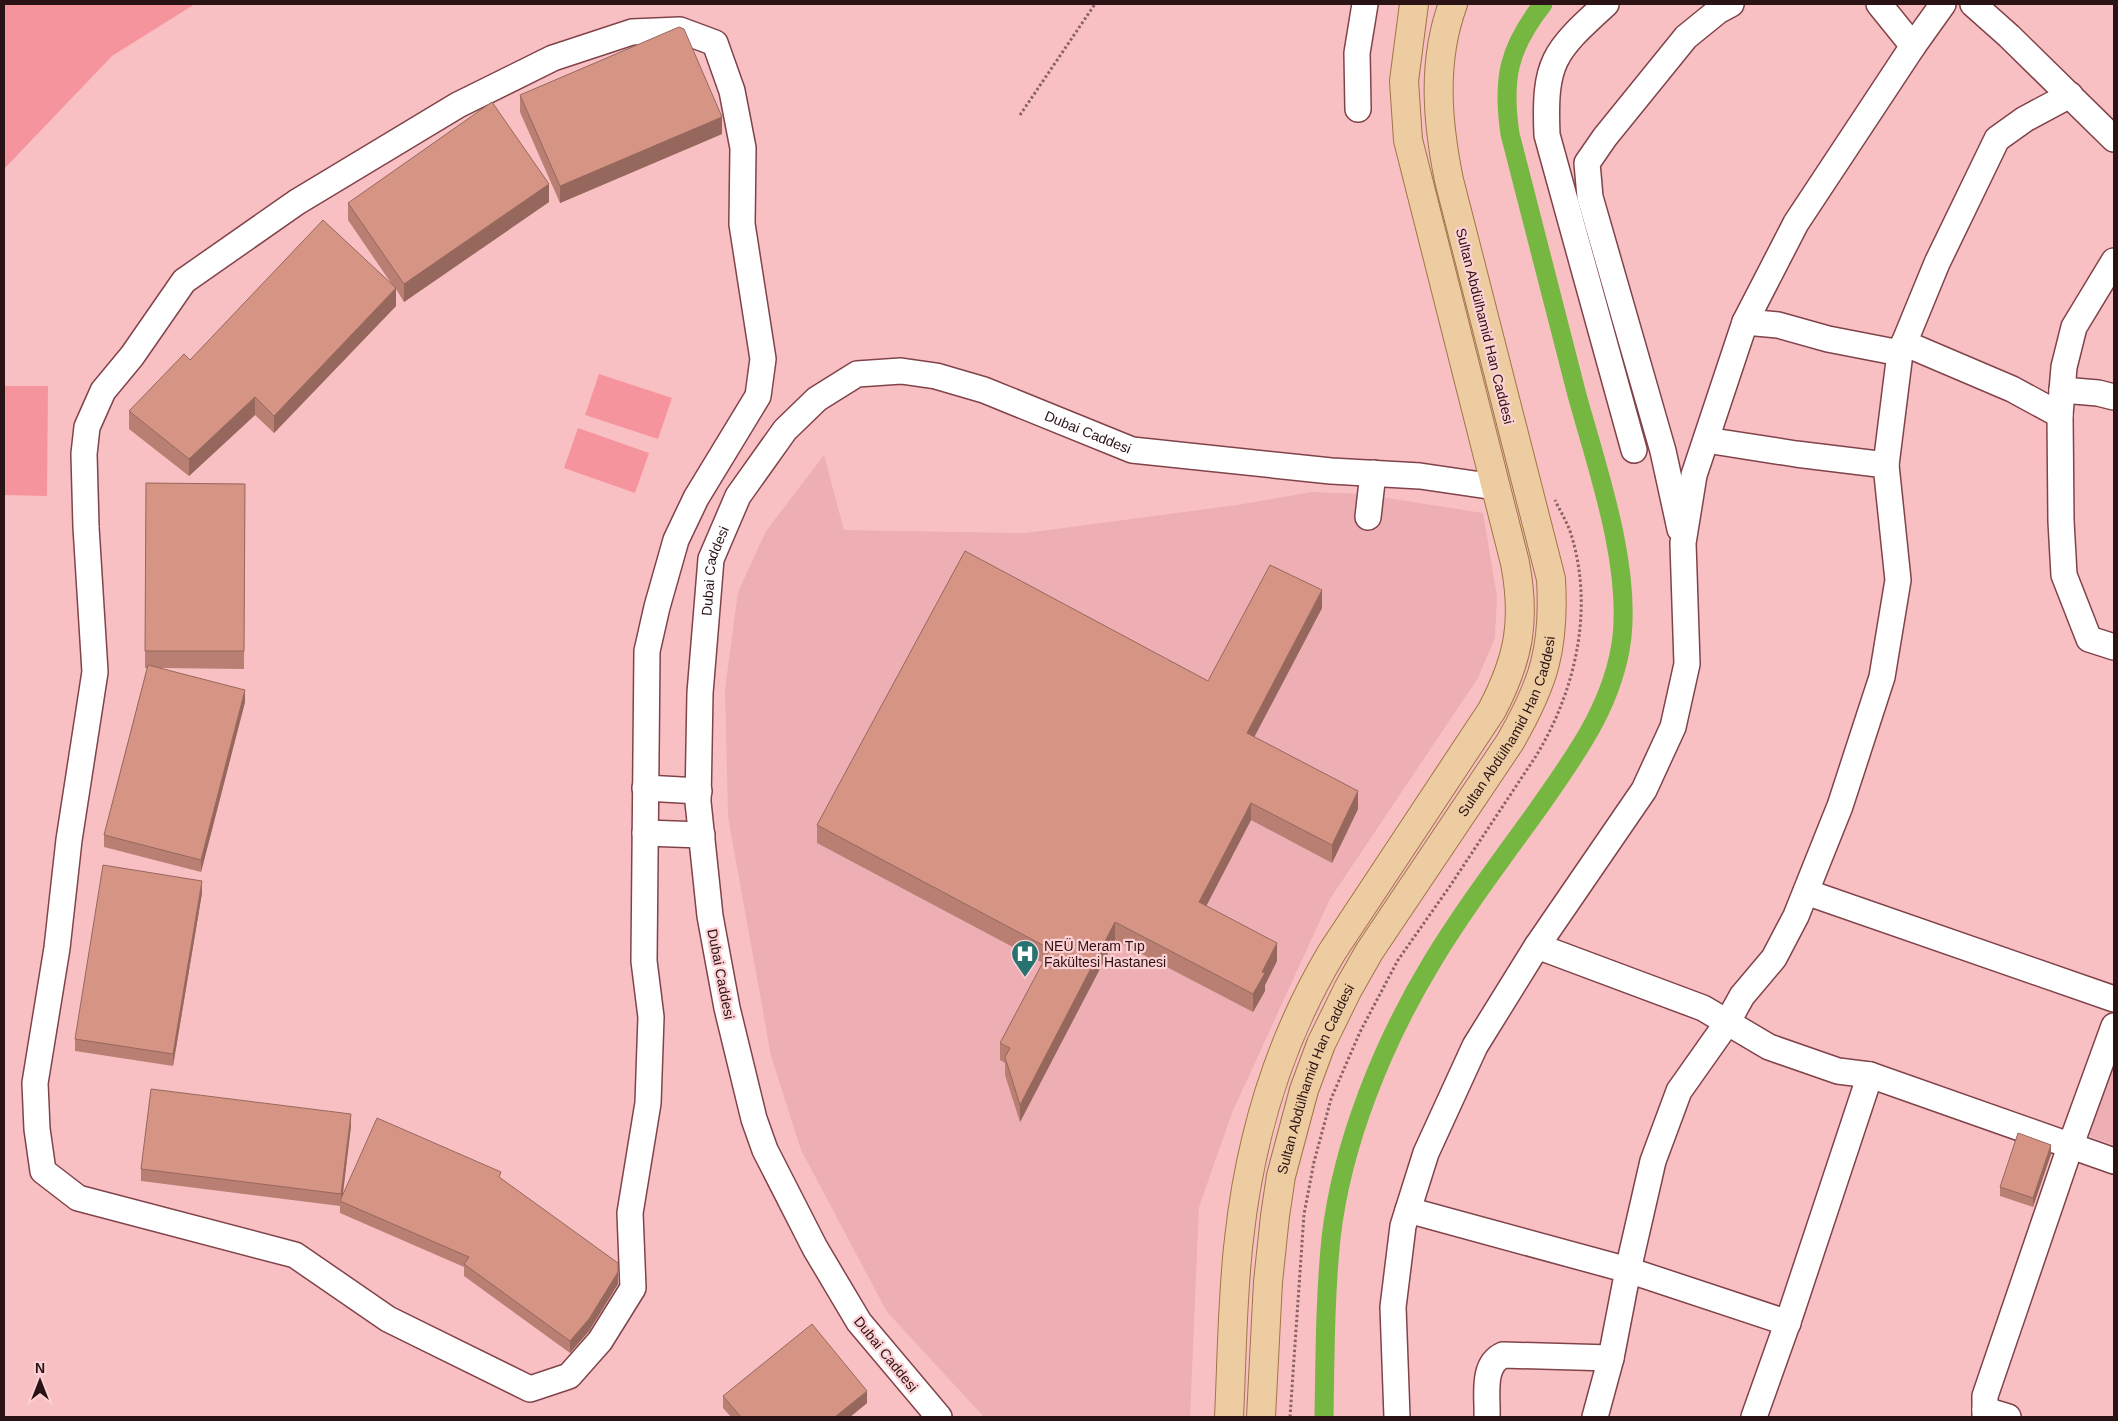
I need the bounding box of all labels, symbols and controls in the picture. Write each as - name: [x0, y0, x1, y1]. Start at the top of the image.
- street label: Sultan Abdülhamid Han Caddesi: [1453, 226, 1517, 426]
- street label: Dubai Caddesi: [1042, 407, 1134, 457]
- street label: Dubai Caddesi: [698, 524, 732, 617]
- street label: Sultan Abdülhamid Han Caddesi: [1454, 635, 1558, 819]
- street label: Dubai Caddesi: [704, 927, 738, 1021]
- place label: NEÜ Meram Tıp Fakültesi Hastanesi: [1044, 937, 1166, 970]
- hospital icon: NEÜ Meram Tıp Fakültesi Hastanesi: [1010, 939, 1040, 978]
- street label: Sultan Abdülhamid Han Caddesi: [1274, 981, 1357, 1176]
- street label: Dubai Caddesi: [851, 1313, 921, 1395]
- north arrow: [15, 1356, 65, 1406]
- text: N: [35, 1360, 45, 1376]

